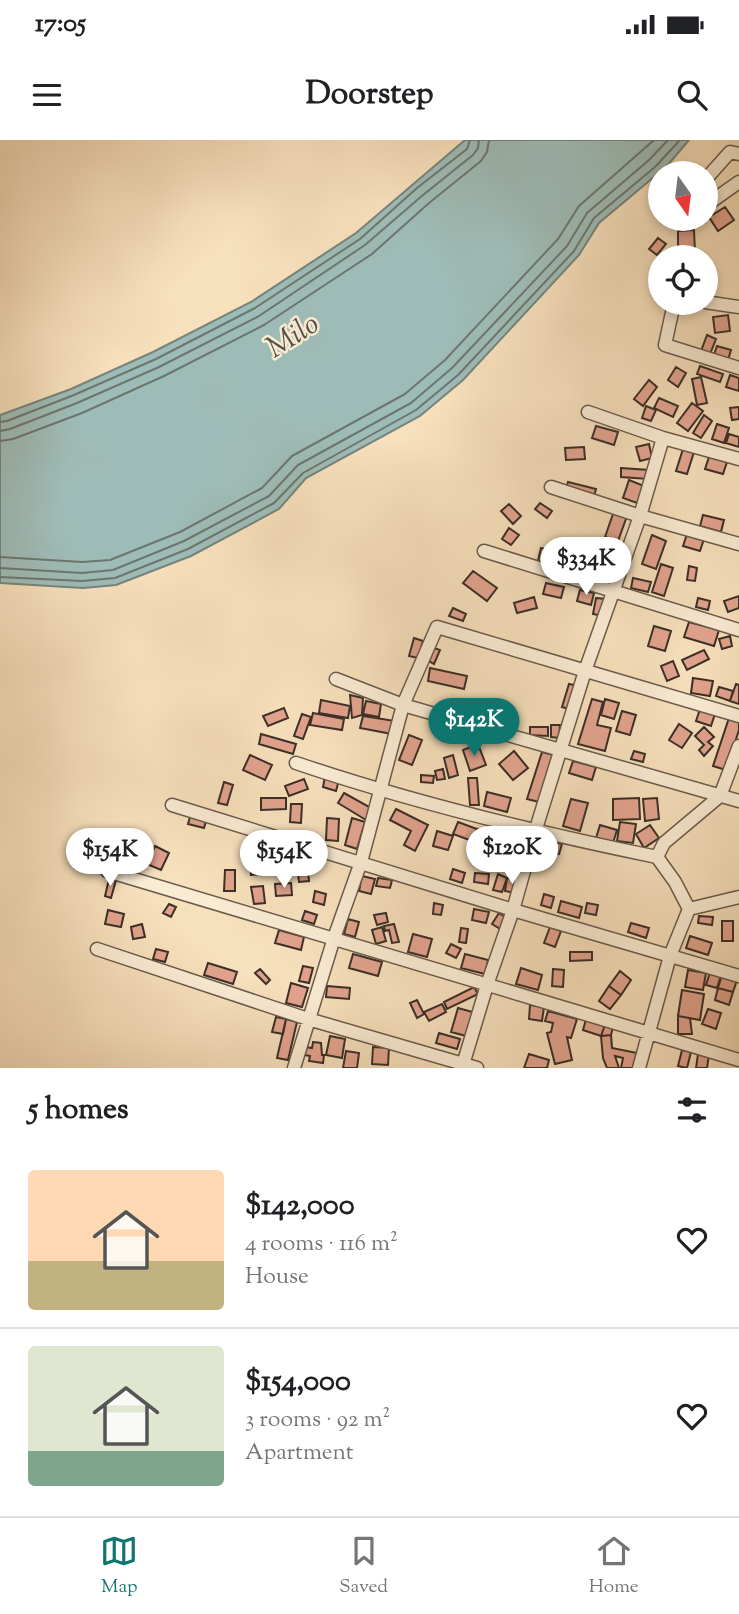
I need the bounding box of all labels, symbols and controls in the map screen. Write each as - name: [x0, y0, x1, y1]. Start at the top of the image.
- text: 17:05: [35, 6, 86, 43]
- text: Doorstep: [305, 72, 434, 118]
- icon: menu: [28, 76, 66, 114]
- icon: search: [673, 76, 711, 114]
- north arrow: [648, 161, 718, 231]
- map controls: [648, 161, 718, 315]
- button: locate: [648, 245, 718, 315]
- water label: Milo: [258, 304, 328, 370]
- pin: $334K: [537, 538, 635, 597]
- text: $334K: [556, 543, 616, 576]
- pin: $142K: [425, 698, 523, 758]
- text: $142K: [444, 704, 504, 737]
- pin: $120K: [463, 826, 561, 886]
- pin: $154K: [61, 828, 159, 888]
- pin: $154K: [235, 830, 333, 890]
- text: $120K: [482, 832, 542, 865]
- text: $154K: [82, 834, 138, 867]
- text: $154K: [256, 836, 312, 869]
- text: 5 homes: [28, 1089, 129, 1132]
- icon: filters: [673, 1091, 711, 1129]
- text: $142,000: [245, 1185, 355, 1228]
- icon: home: [84, 1198, 168, 1282]
- icon: heart: [673, 1221, 711, 1259]
- text: 4 rooms · 116 m²: [245, 1228, 398, 1261]
- text: House: [245, 1261, 309, 1294]
- text: $154,000: [245, 1361, 351, 1404]
- icon: home: [84, 1374, 168, 1458]
- icon: heart: [673, 1397, 711, 1435]
- text: 3 rooms · 92 m²: [245, 1404, 390, 1437]
- text: Apartment: [245, 1437, 354, 1470]
- tab: Map: [100, 1532, 138, 1601]
- tab: Saved: [339, 1532, 388, 1601]
- tab: Home: [589, 1532, 639, 1601]

